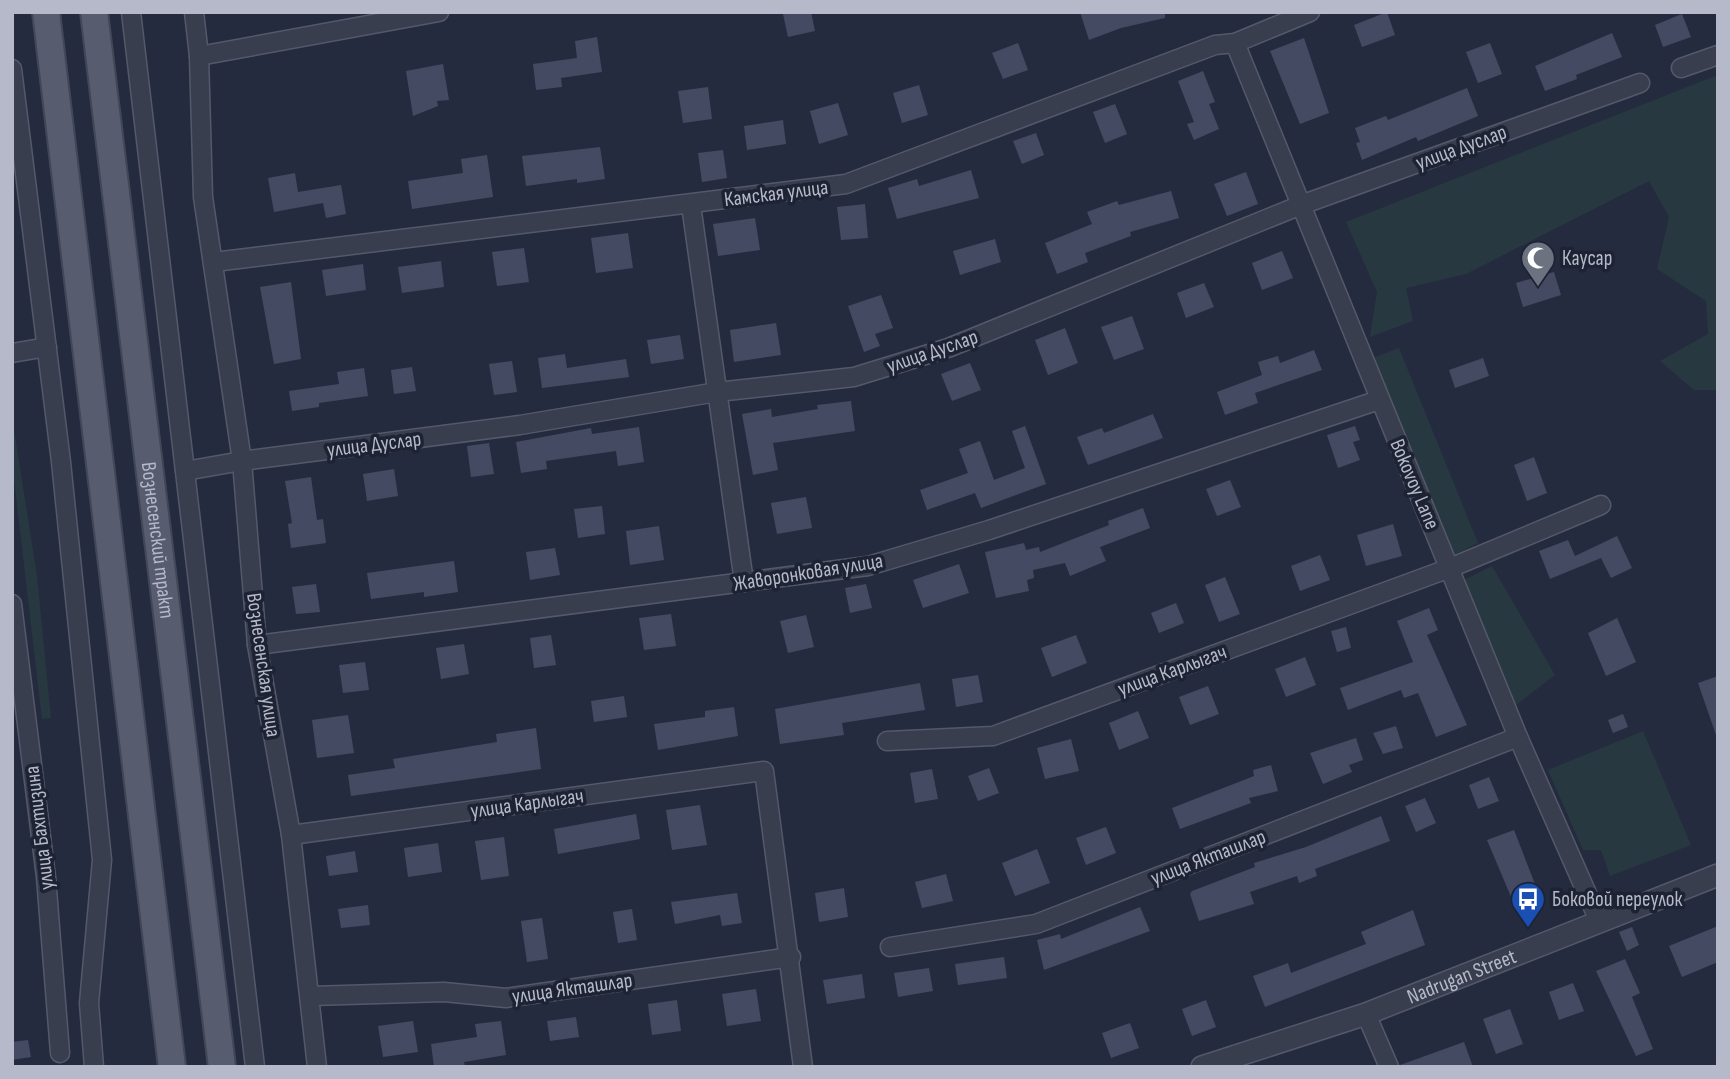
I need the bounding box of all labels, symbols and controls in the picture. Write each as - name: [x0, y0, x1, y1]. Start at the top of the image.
- street label: улица Дуслар: [1412, 119, 1510, 175]
- street label: Камская улица: [723, 175, 829, 212]
- mosque icon: Каусар: [1519, 239, 1557, 288]
- place label: Каусар: [1562, 246, 1612, 271]
- street label: улица Дуслар: [883, 324, 981, 379]
- street label: улица Дуслар: [325, 426, 423, 463]
- street label: Bokovoy Lane: [1384, 435, 1445, 533]
- street label: Вознесенский тракт: [136, 461, 179, 620]
- street label: Жаворонковая улица: [731, 548, 885, 597]
- street label: Вознесенская улица: [241, 591, 286, 739]
- street label: улица Карлыгач: [1114, 639, 1230, 702]
- street label: улица Бахтизина: [19, 764, 60, 891]
- street label: улица Карлыгач: [469, 783, 585, 824]
- street label: улица Якташлар: [1147, 824, 1269, 891]
- bus stop icon: Боковой переулок: [1509, 880, 1547, 929]
- place label: Боковой переулок: [1552, 887, 1683, 912]
- street label: Nadrugan Street: [1403, 944, 1520, 1010]
- street label: улица Якташлар: [510, 968, 634, 1009]

